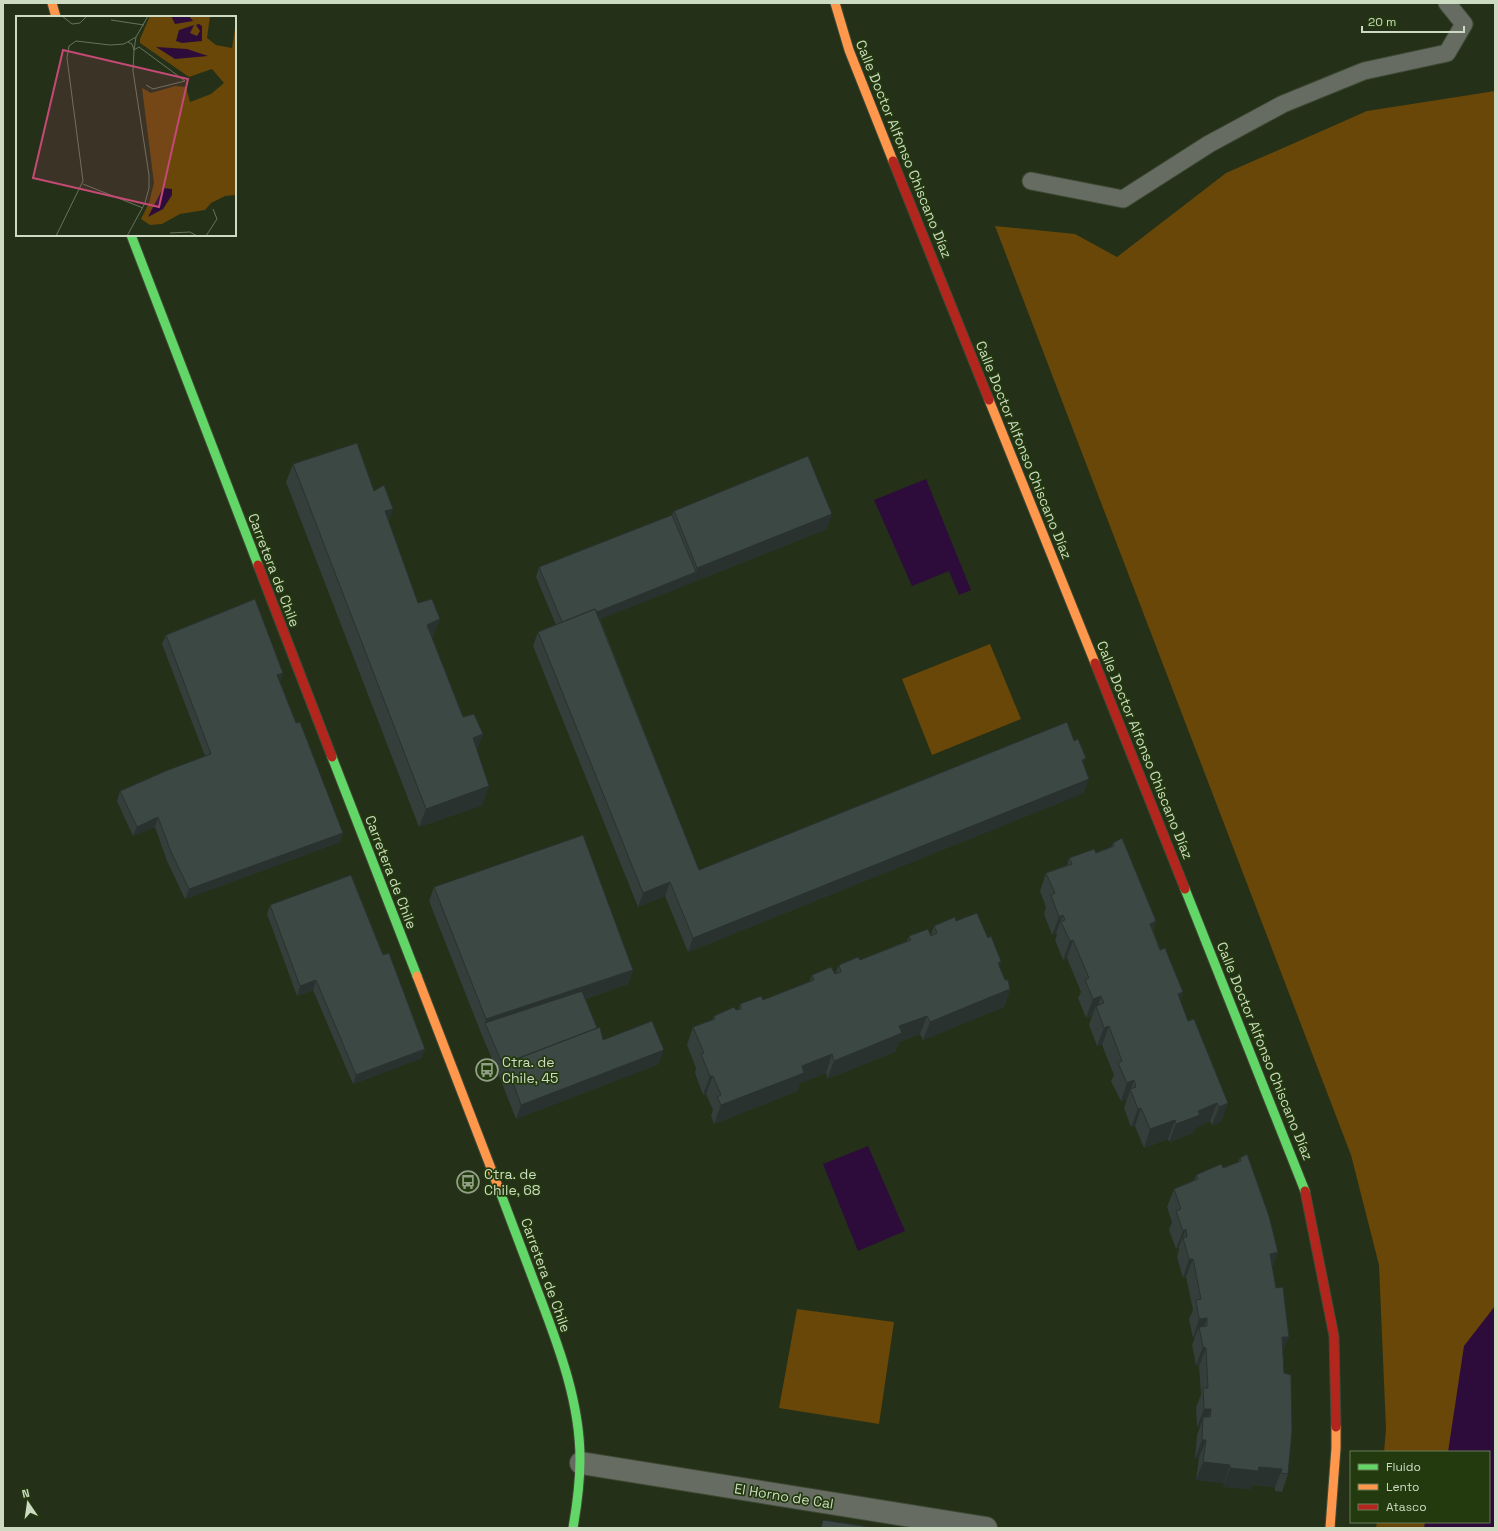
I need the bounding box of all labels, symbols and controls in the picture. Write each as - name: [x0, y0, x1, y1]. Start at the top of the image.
- scale bar: [1362, 8, 1464, 34]
- text: 20 m: [1368, 14, 1396, 30]
- inset map: [16, 16, 236, 236]
- street label: Calle Doctor Alfonso Chiscano Díaz: [852, 37, 956, 261]
- street label: Calle Doctor Alfonso Chiscano Díaz: [972, 338, 1076, 562]
- street label: Carretera de Chile: [244, 511, 304, 629]
- street label: Calle Doctor Alfonso Chiscano Díaz: [1093, 638, 1197, 862]
- street label: Carretera de Chile: [361, 813, 421, 931]
- street label: Calle Doctor Alfonso Chiscano Díaz: [1213, 939, 1317, 1163]
- place label: Ctra. de Chile, 45: [502, 1053, 558, 1087]
- bus stop icon: Ctra. de Chile, 45: [474, 1057, 500, 1083]
- place label: Ctra. de Chile, 68: [484, 1165, 541, 1199]
- bus stop icon: Ctra. de Chile, 68: [455, 1169, 481, 1195]
- street label: Carretera de Chile: [517, 1215, 575, 1335]
- legend: [1350, 1451, 1490, 1523]
- text: Fluido: [1386, 1459, 1421, 1475]
- street label: El Horno de Cal: [733, 1479, 835, 1513]
- text: Lento: [1386, 1479, 1420, 1495]
- north arrow: [8, 1483, 48, 1523]
- text: N: [21, 1486, 31, 1501]
- text: Atasco: [1386, 1499, 1427, 1515]

